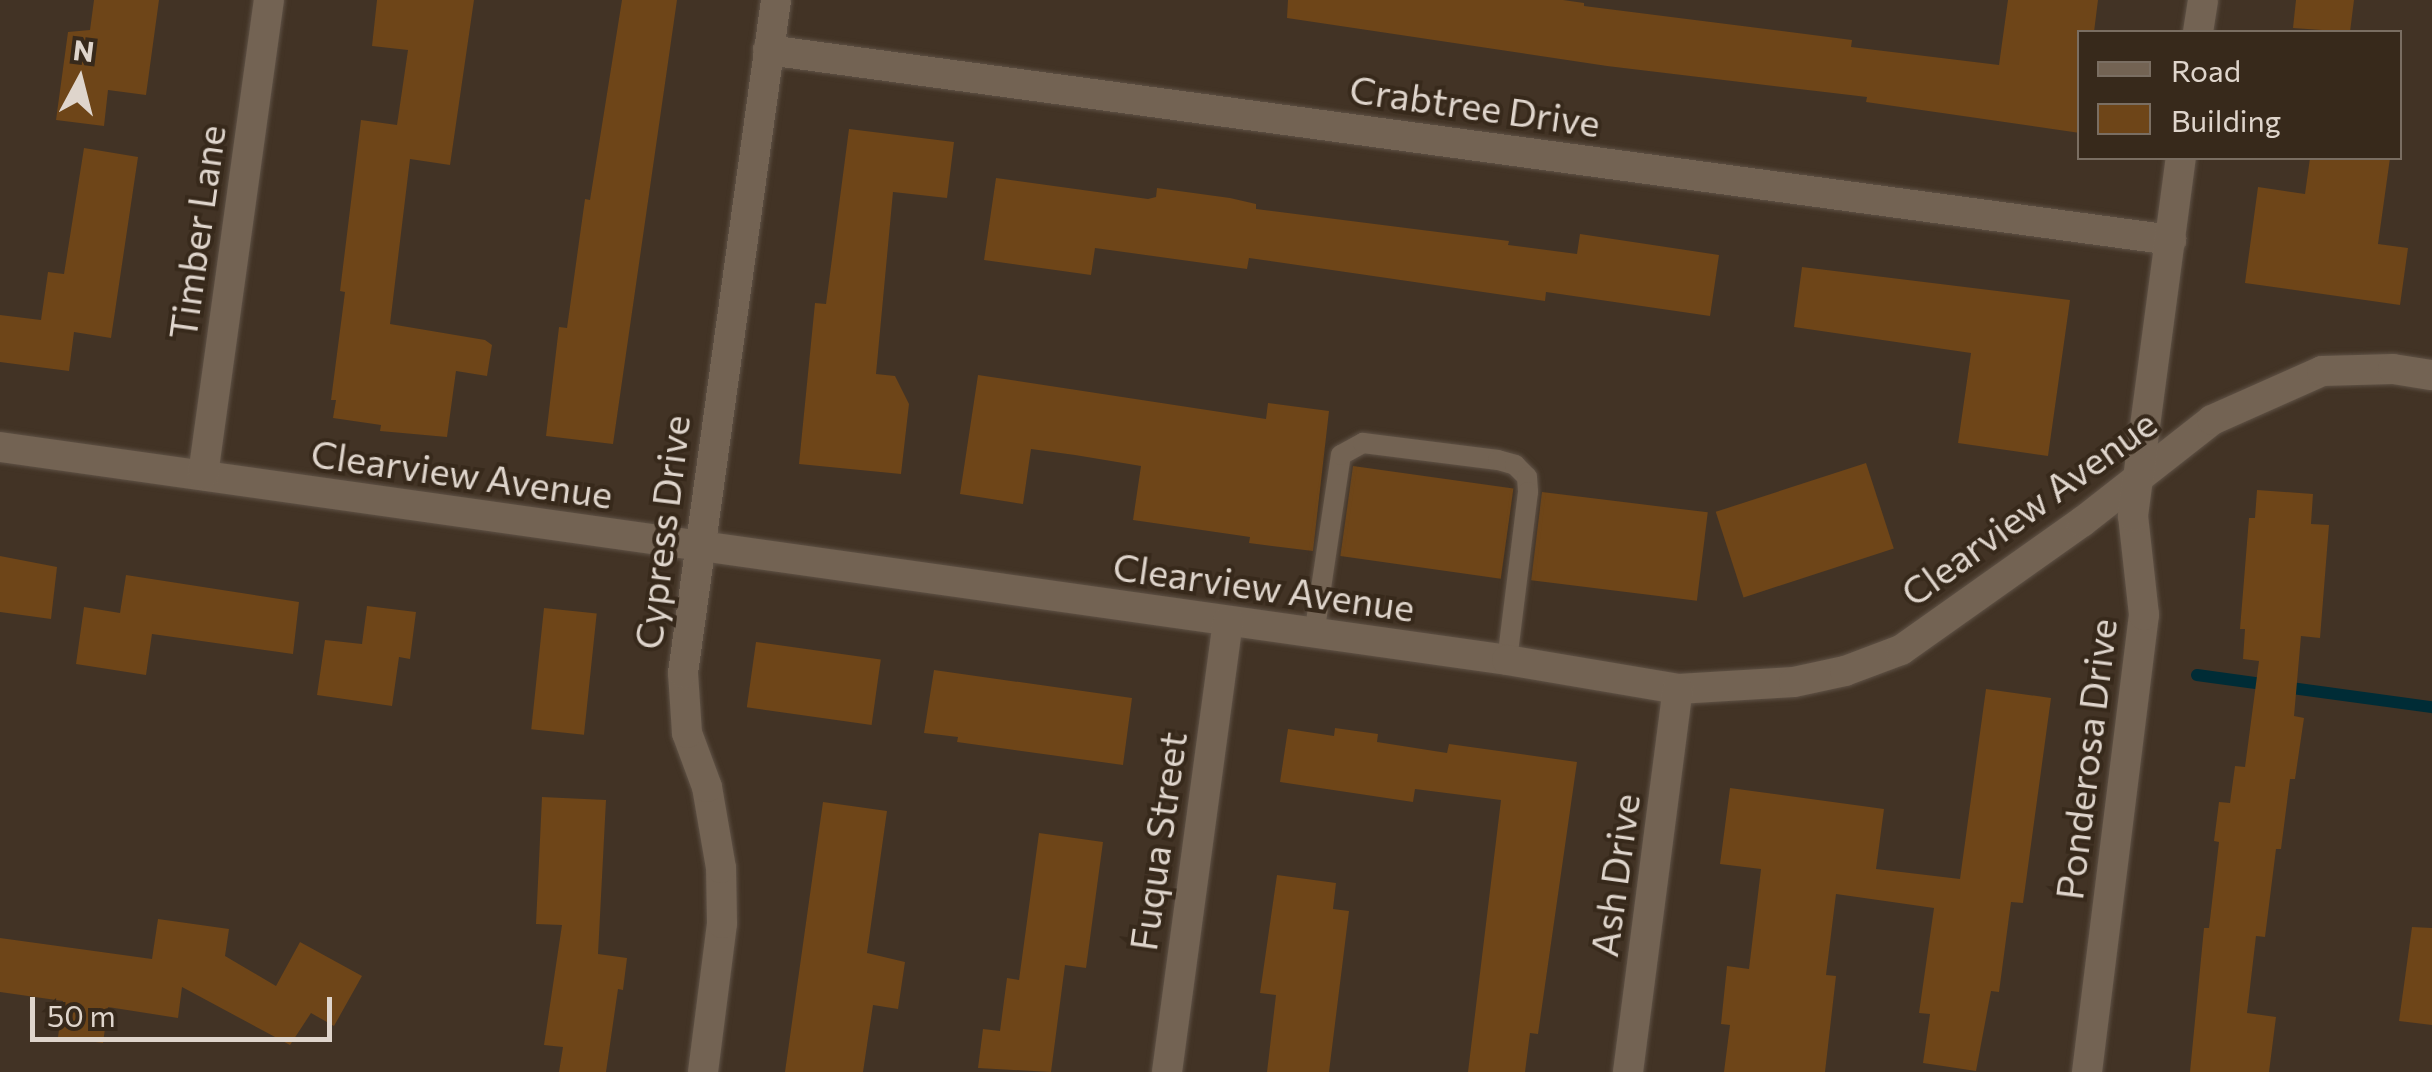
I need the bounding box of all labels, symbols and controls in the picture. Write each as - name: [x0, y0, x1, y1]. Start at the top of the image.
- north arrow: [30, 30, 130, 130]
- legend: [2077, 30, 2402, 160]
- text: N: [71, 32, 96, 68]
- text: Road: [2171, 51, 2241, 88]
- street label: Crabtree Drive: [1347, 65, 1603, 145]
- text: Building: [2171, 101, 2281, 138]
- street label: Timber Lane: [158, 122, 234, 342]
- street label: Clearview Avenue: [1892, 399, 2164, 615]
- street label: Cypress Drive: [624, 412, 698, 652]
- street label: Clearview Avenue: [308, 429, 616, 517]
- street label: Clearview Avenue: [1110, 542, 1418, 630]
- street label: Ponderosa Drive: [2045, 616, 2125, 902]
- street label: Fuqua Street: [1119, 729, 1195, 953]
- street label: Ash Drive: [1580, 790, 1648, 960]
- scale bar: [35, 977, 338, 1039]
- text: 50 m: [47, 996, 116, 1033]

